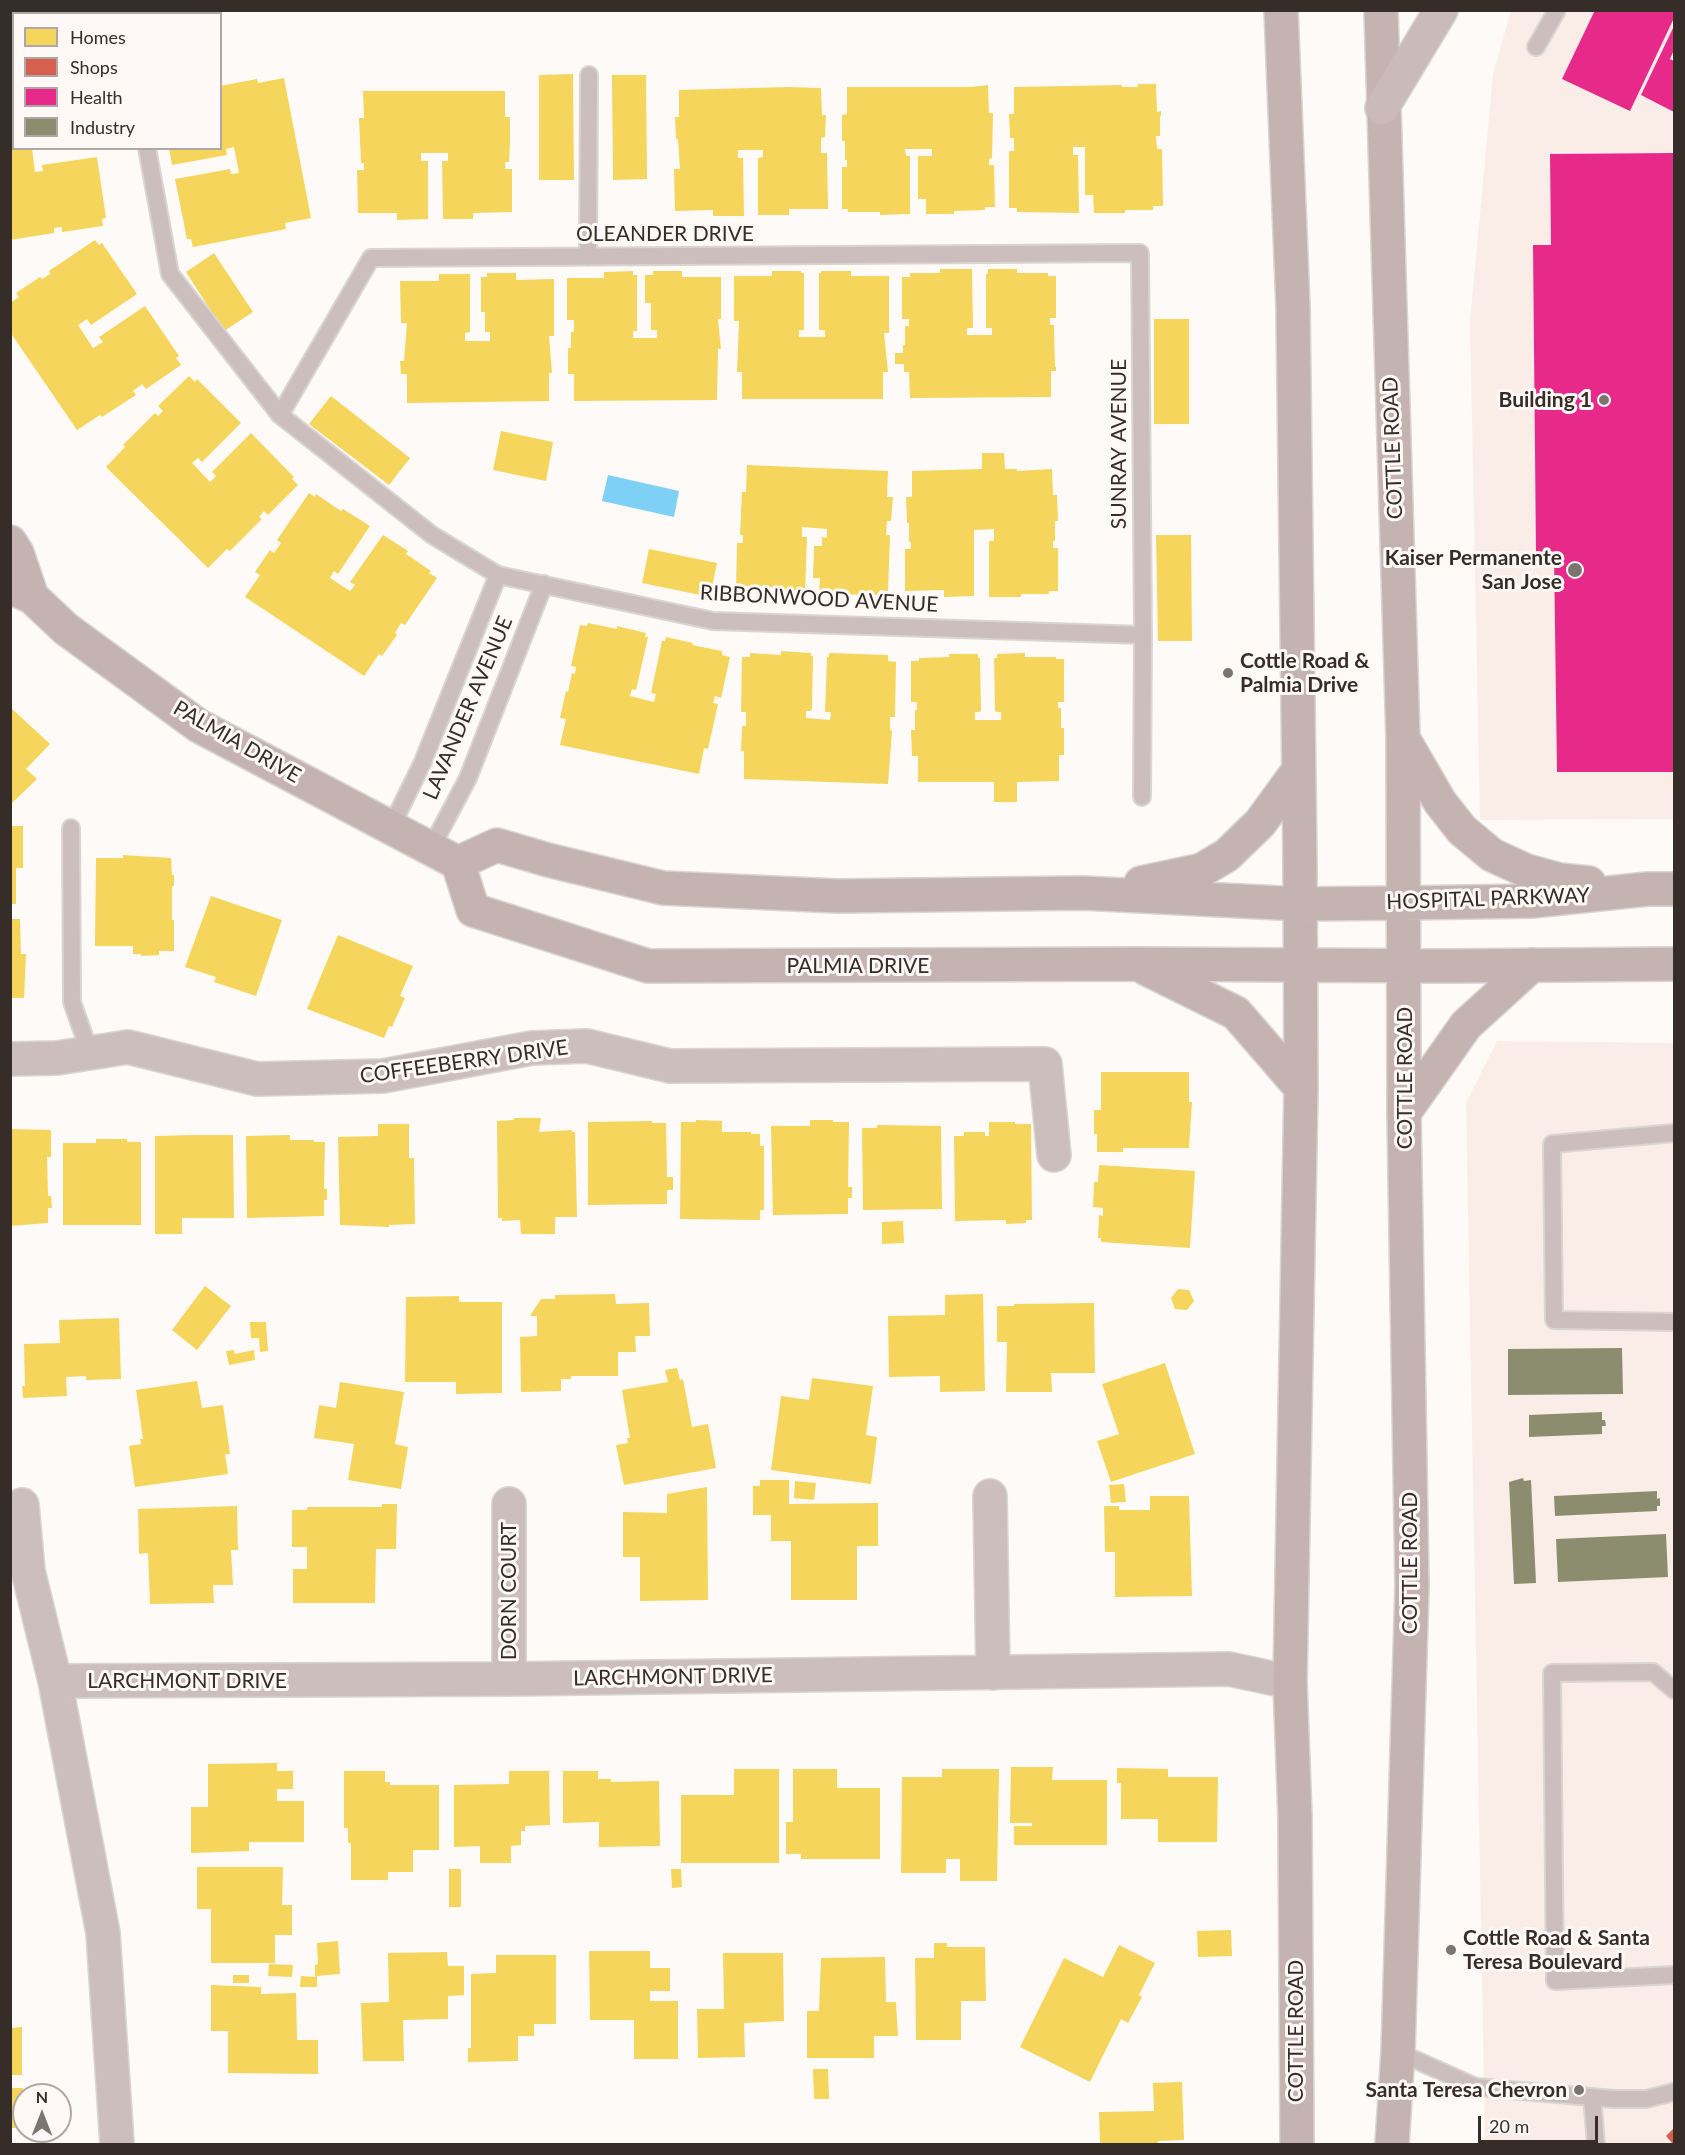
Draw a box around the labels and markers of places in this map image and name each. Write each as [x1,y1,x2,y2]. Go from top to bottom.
place label: Building 1 [1498,387,1592,413]
marker: Building 1 [1597,393,1611,407]
place label: Kaiser Permanente San Jose [1385,545,1562,595]
marker: Kaiser Permanente San Jose [1566,561,1584,579]
place label: Cottle Road & Palmia Drive [1240,648,1370,698]
marker: Cottle Road & Palmia Drive [1221,666,1235,680]
place label: Cottle Road & Santa Teresa Boulevard [1463,1925,1650,1975]
marker: Cottle Road & Santa Teresa Boulevard [1444,1943,1458,1957]
place label: Santa Teresa Chevron [1365,2077,1567,2103]
marker: Santa Teresa Chevron [1572,2083,1586,2097]

